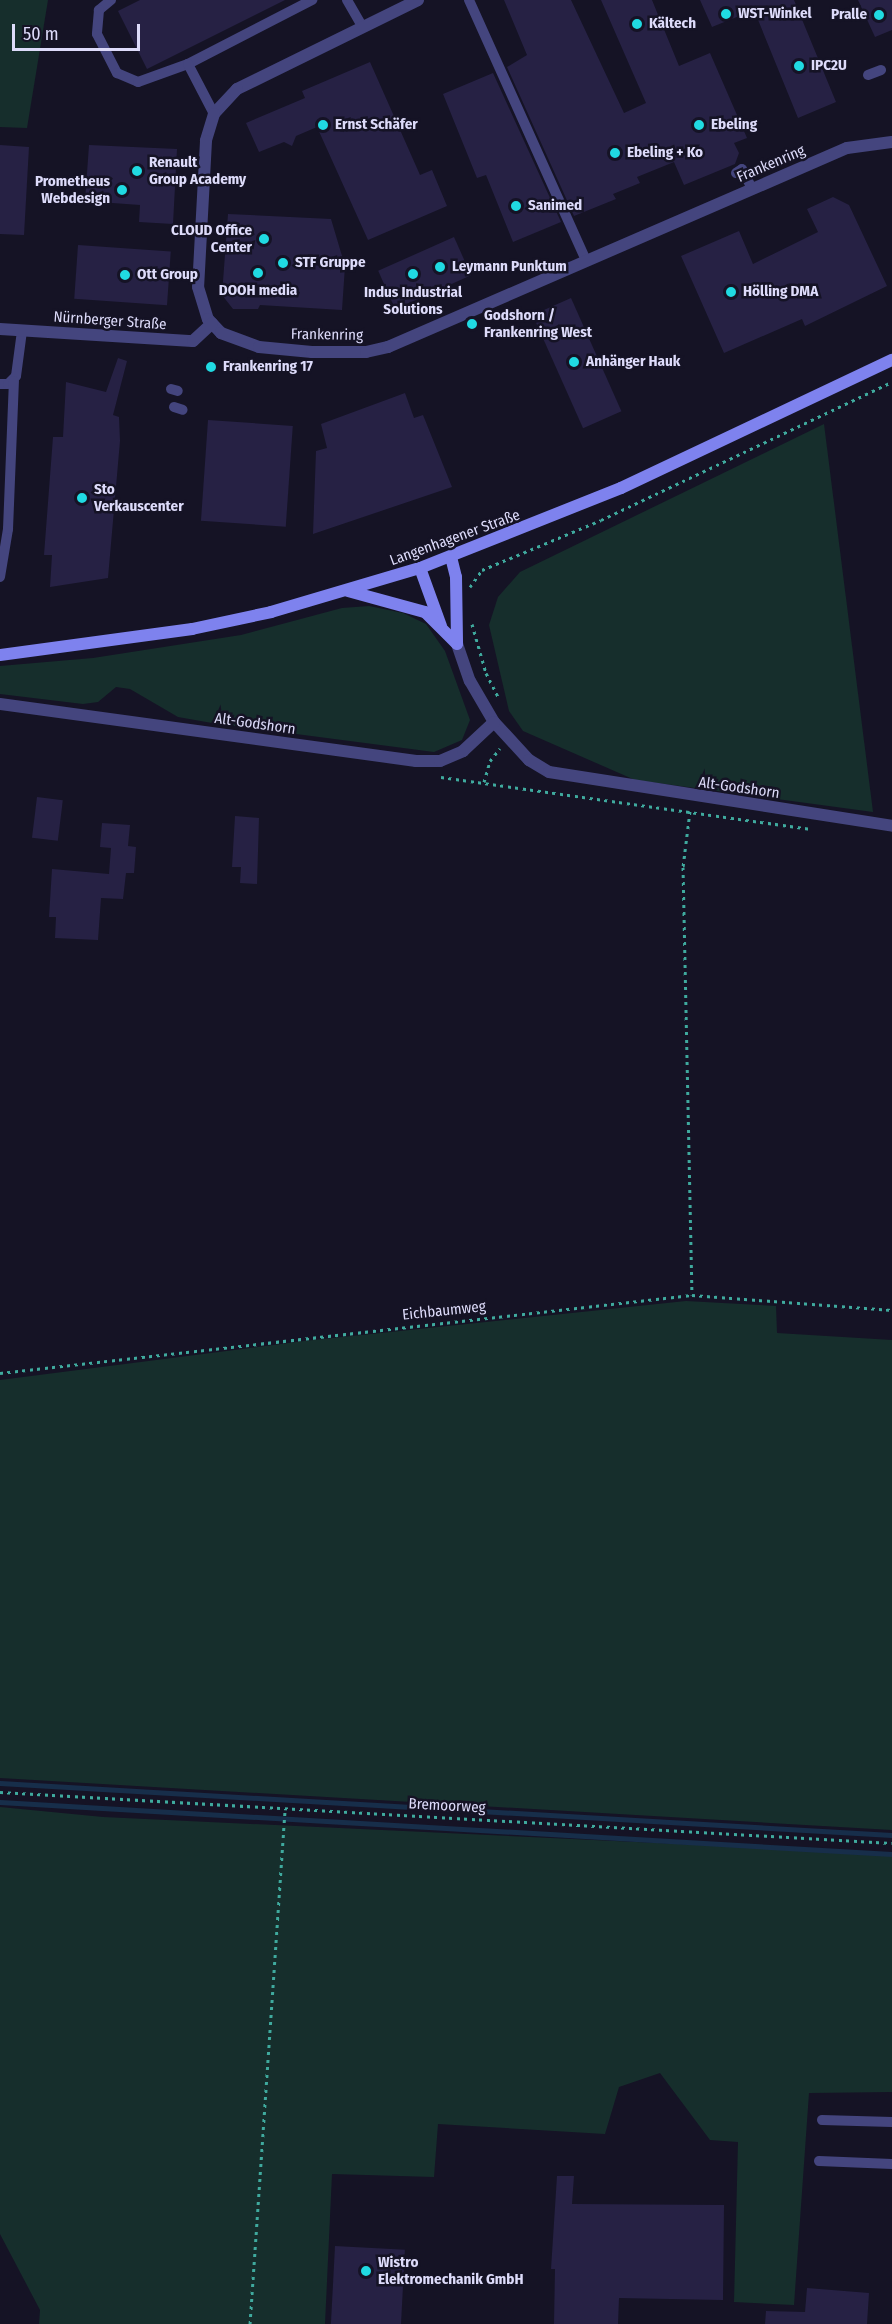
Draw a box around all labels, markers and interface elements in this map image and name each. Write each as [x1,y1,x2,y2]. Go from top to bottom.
place label: WST-Winkel [738,5,812,23]
place label: Pralle [831,6,867,24]
marker: WST-Winkel [719,7,733,21]
marker: Pralle [872,8,886,22]
scale bar [15,12,142,50]
place label: Kältech [649,15,696,33]
marker: Kältech [630,17,644,31]
text: 50 m [23,23,59,45]
place label: IPC2U [811,57,847,75]
marker: IPC2U [792,59,806,73]
place label: Ernst Schäfer [335,116,418,134]
place label: Ebeling [711,116,757,134]
marker: Ernst Schäfer [316,118,330,132]
marker: Ebeling [692,118,706,132]
street label: Frankenring [734,142,808,186]
place label: Ebeling + Ko [627,144,703,162]
marker: Ebeling + Ko [608,146,622,160]
place label: Renault Group Academy [149,153,246,188]
marker: Renault Group Academy [130,164,144,178]
place label: Prometheus Webdesign [35,172,110,207]
marker: Prometheus Webdesign [115,183,129,197]
place label: Sanimed [528,197,582,215]
marker: Sanimed [509,199,523,213]
place label: CLOUD Office Center [171,221,252,256]
marker: CLOUD Office Center [257,232,271,246]
place label: STF Gruppe [295,254,366,272]
marker: STF Gruppe [276,256,290,270]
place label: Leymann Punktum [452,258,567,276]
marker: Leymann Punktum [433,260,447,274]
place label: Ott Group [137,266,198,284]
marker: DOOH media [251,266,265,280]
marker: Indus Industrial Solutions [406,267,420,281]
marker: Ott Group [118,268,132,282]
place label: DOOH media [219,282,297,300]
place label: Indus Industrial Solutions [364,283,462,318]
place label: Hölling DMA [743,283,818,301]
marker: Hölling DMA [724,285,738,299]
place label: Godshorn / Frankenring West [484,306,592,341]
street label: Nürnberger Straße [53,308,167,334]
marker: Godshorn / Frankenring West [465,317,479,331]
street label: Frankenring [291,325,363,345]
place label: Anhänger Hauk [586,353,680,371]
marker: Anhänger Hauk [567,355,581,369]
place label: Frankenring 17 [223,358,313,376]
marker: Frankenring 17 [204,360,218,374]
place label: Sto Verkauscenter [94,480,184,515]
marker: Sto Verkauscenter [75,491,89,505]
street label: Langenhagener Straße [387,506,523,570]
street label: Alt-Godshorn [213,709,297,739]
street label: Alt-Godshorn [697,773,781,803]
street label: Eichbaumweg [401,1298,487,1324]
street label: Bremoorweg [408,1795,486,1817]
place label: Wistro Elektromechanik GmbH [378,2253,523,2288]
marker: Wistro Elektromechanik GmbH [359,2264,373,2278]

